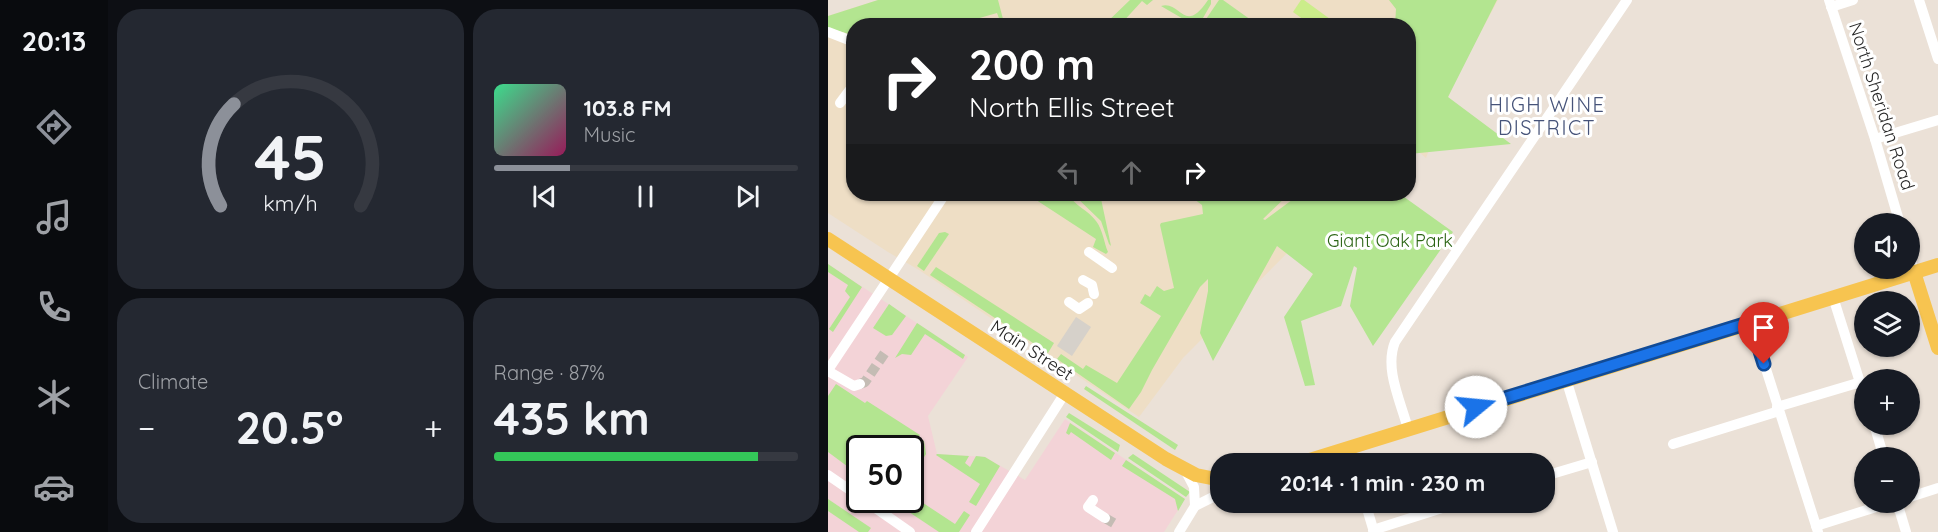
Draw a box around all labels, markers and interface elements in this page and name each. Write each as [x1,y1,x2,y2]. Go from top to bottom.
street label: North Sheridan Road [1844,19,1920,193]
text: 20:13 [22,24,86,58]
text: 200 m [969,38,1095,91]
icon: right [870,42,948,120]
text: North Ellis Street [969,90,1175,124]
district label: HIGH WINE DISTRICT [1489,92,1605,140]
text: 103.8 FM [584,94,671,122]
icon: directions [33,106,75,148]
text: 45 [254,118,327,196]
text: Music [584,122,635,147]
icon: left [1052,156,1085,189]
icon: ahead [1115,156,1148,189]
icon: right [1178,156,1211,189]
icon: previous [528,180,561,213]
icon: pause [629,180,662,213]
icon: next [731,180,764,213]
text: km/h [263,190,317,216]
icon: music [33,196,75,238]
map controls [1854,213,1920,513]
button: sound [1854,213,1920,279]
park label: Giant Oak Park [1327,229,1453,252]
icon: phone [33,286,75,328]
button: layers [1854,291,1920,357]
pin [1738,302,1789,364]
icon: arrive [1747,311,1780,344]
street label: Main Street [986,315,1078,385]
text: Range · 87% [494,360,605,385]
text: Climate [138,369,208,394]
button: + [1854,369,1920,435]
position arrow [1444,375,1508,439]
icon: climate [33,376,75,418]
text: 435 km [494,390,650,446]
text: 20.5° [236,399,344,455]
text: − [138,407,155,448]
text: + [424,407,442,448]
speed limit sign: 50 [846,435,924,513]
button: − [1854,447,1920,513]
icon: car [33,466,75,508]
text: 20:14 · 1 min · 230 m [1280,469,1485,497]

